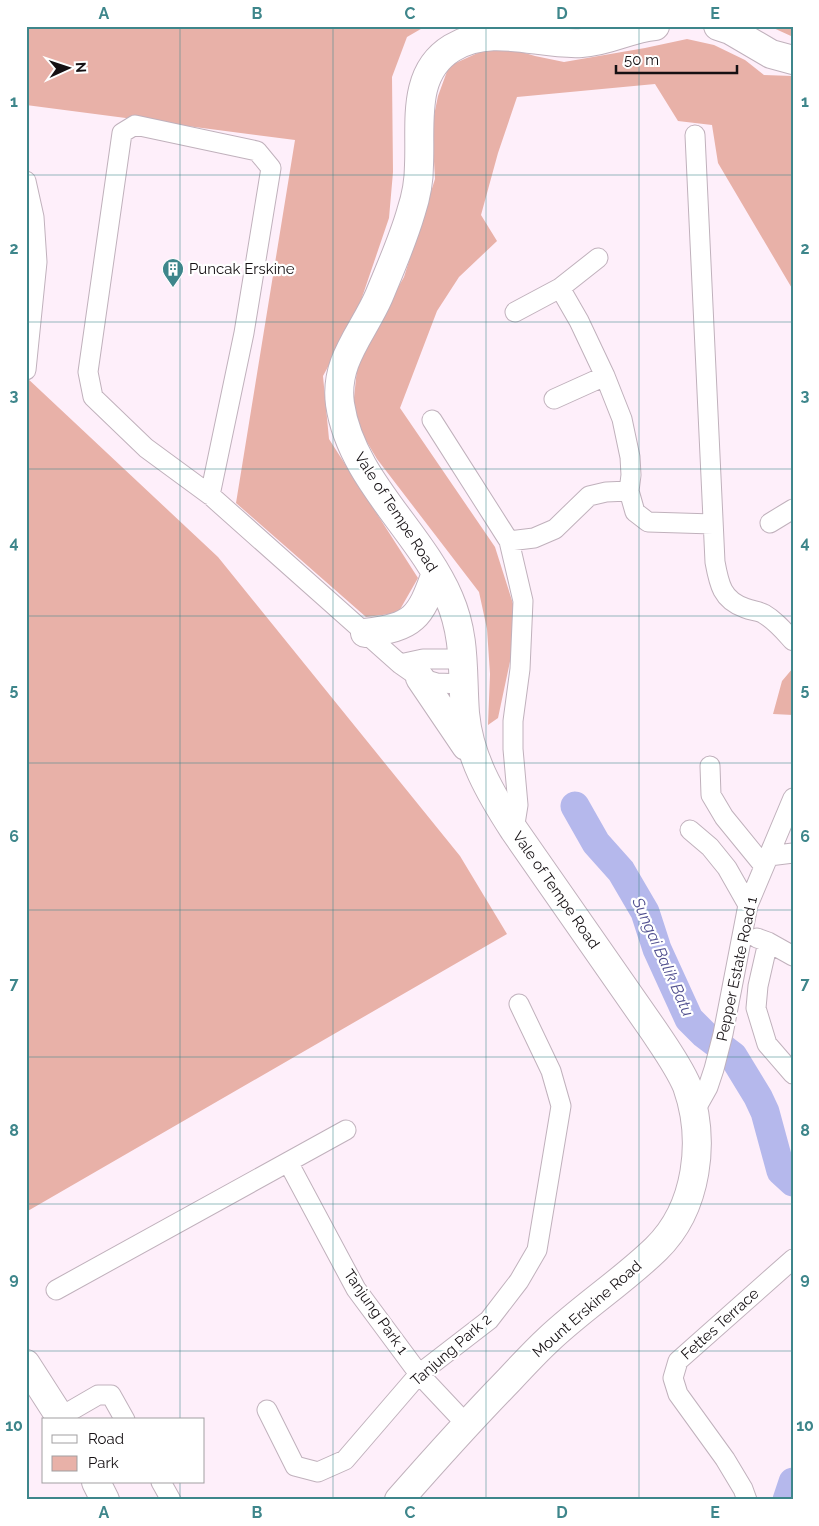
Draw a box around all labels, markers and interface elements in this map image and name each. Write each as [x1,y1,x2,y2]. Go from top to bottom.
text: A [99,4,110,23]
text: B [252,4,263,23]
text: C [405,4,416,23]
text: D [556,4,568,23]
text: E [710,4,720,23]
north arrow [42,42,92,92]
scale bar [616,42,738,74]
text: 50 m [624,51,659,69]
text: N [73,62,89,73]
text: 1 [10,92,18,111]
text: 1 [801,92,809,111]
text: 2 [9,239,19,258]
text: 2 [800,239,810,258]
building icon: Puncak Erskine [161,257,185,288]
place label: Puncak Erskine [189,260,295,278]
text: 3 [10,386,19,405]
text: 3 [801,386,810,405]
street label: Vale of Tempe Road [351,449,441,575]
text: 4 [9,533,19,552]
text: 4 [800,533,810,552]
text: 5 [10,680,19,699]
text: 5 [801,680,810,699]
text: 6 [9,827,19,846]
text: 6 [800,827,810,846]
street label: Vale of Tempe Road [509,828,603,952]
water label: Sungai Balik Batu [628,894,698,1019]
street label: Pepper Estate Road 1 [713,895,761,1043]
text: 7 [10,974,19,993]
text: 7 [801,974,810,993]
text: 8 [9,1121,19,1140]
text: 8 [800,1121,810,1140]
street label: Mount Erskine Road [529,1257,645,1361]
street label: Tanjung Park 1 [340,1266,412,1358]
text: 9 [9,1269,19,1288]
text: 9 [800,1269,810,1288]
street label: Fettes Terrace [677,1284,763,1364]
street label: Tanjung Park 2 [407,1310,495,1390]
text: 10 [5,1416,23,1435]
text: 10 [796,1416,814,1435]
legend [42,1418,205,1484]
text: Road [88,1430,124,1448]
text: Park [88,1454,119,1472]
text: A [99,1503,110,1522]
text: B [252,1503,263,1522]
text: C [405,1503,416,1522]
text: D [556,1503,568,1522]
text: E [710,1503,720,1522]

